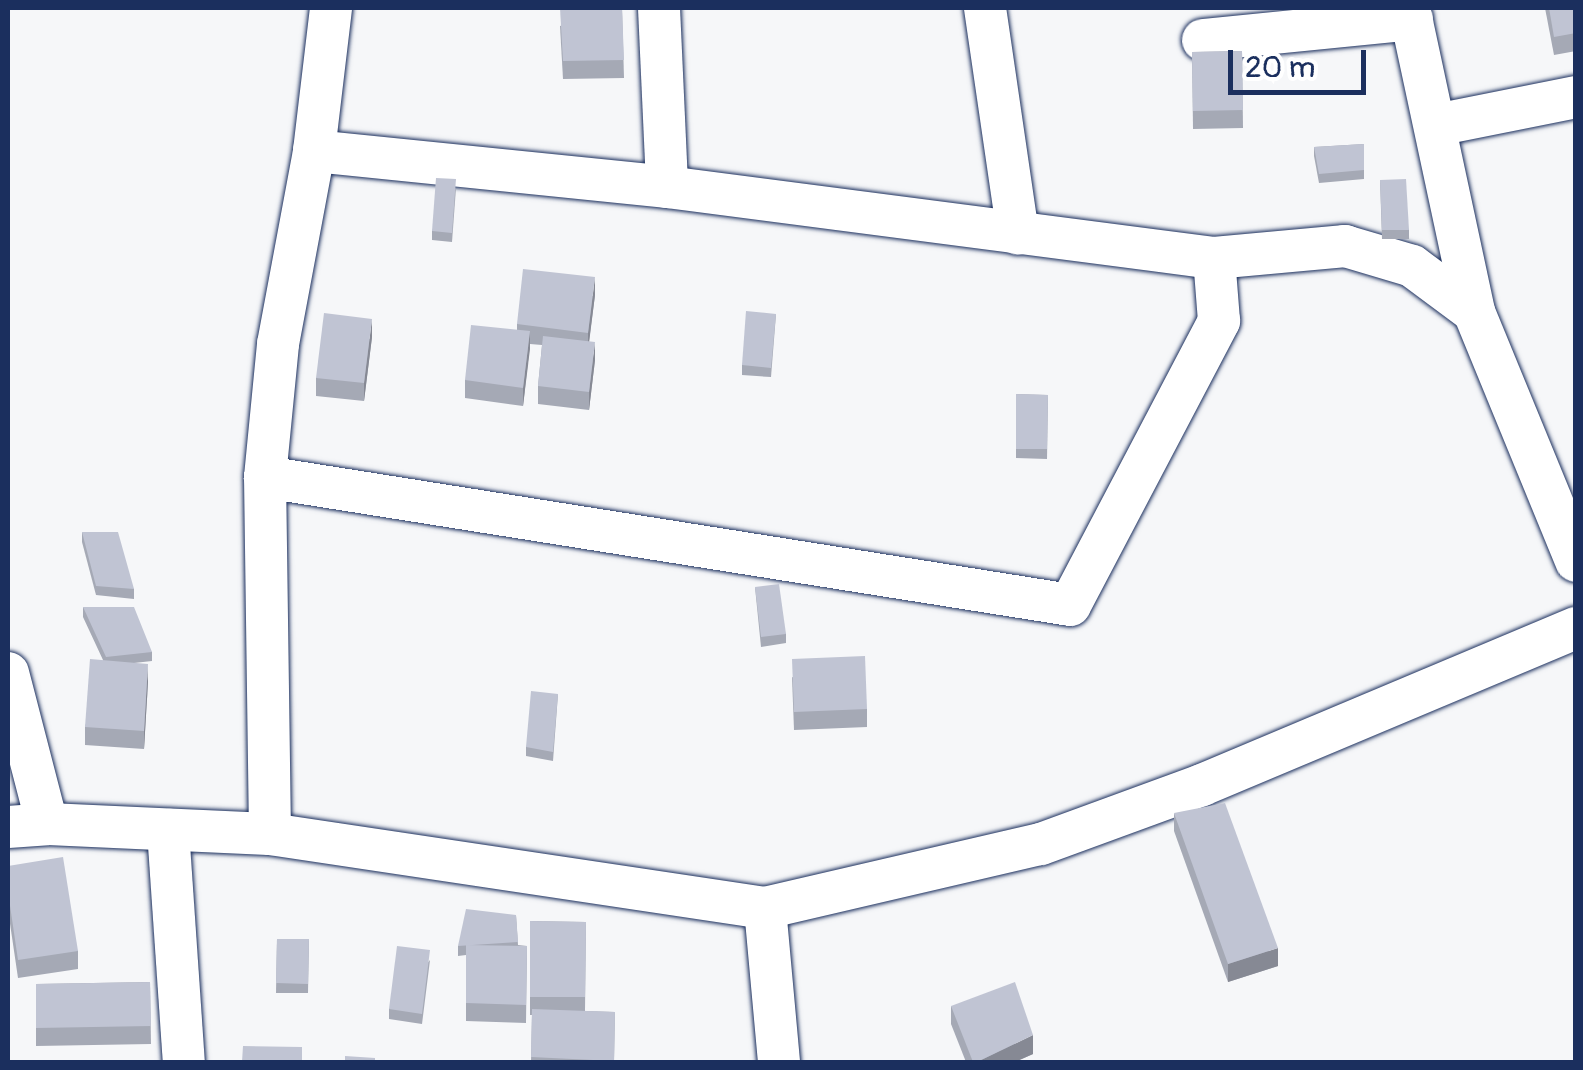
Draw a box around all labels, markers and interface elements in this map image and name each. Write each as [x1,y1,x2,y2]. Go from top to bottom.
scale bar [1233,30,1370,92]
text: 20 m [1245,49,1315,86]

